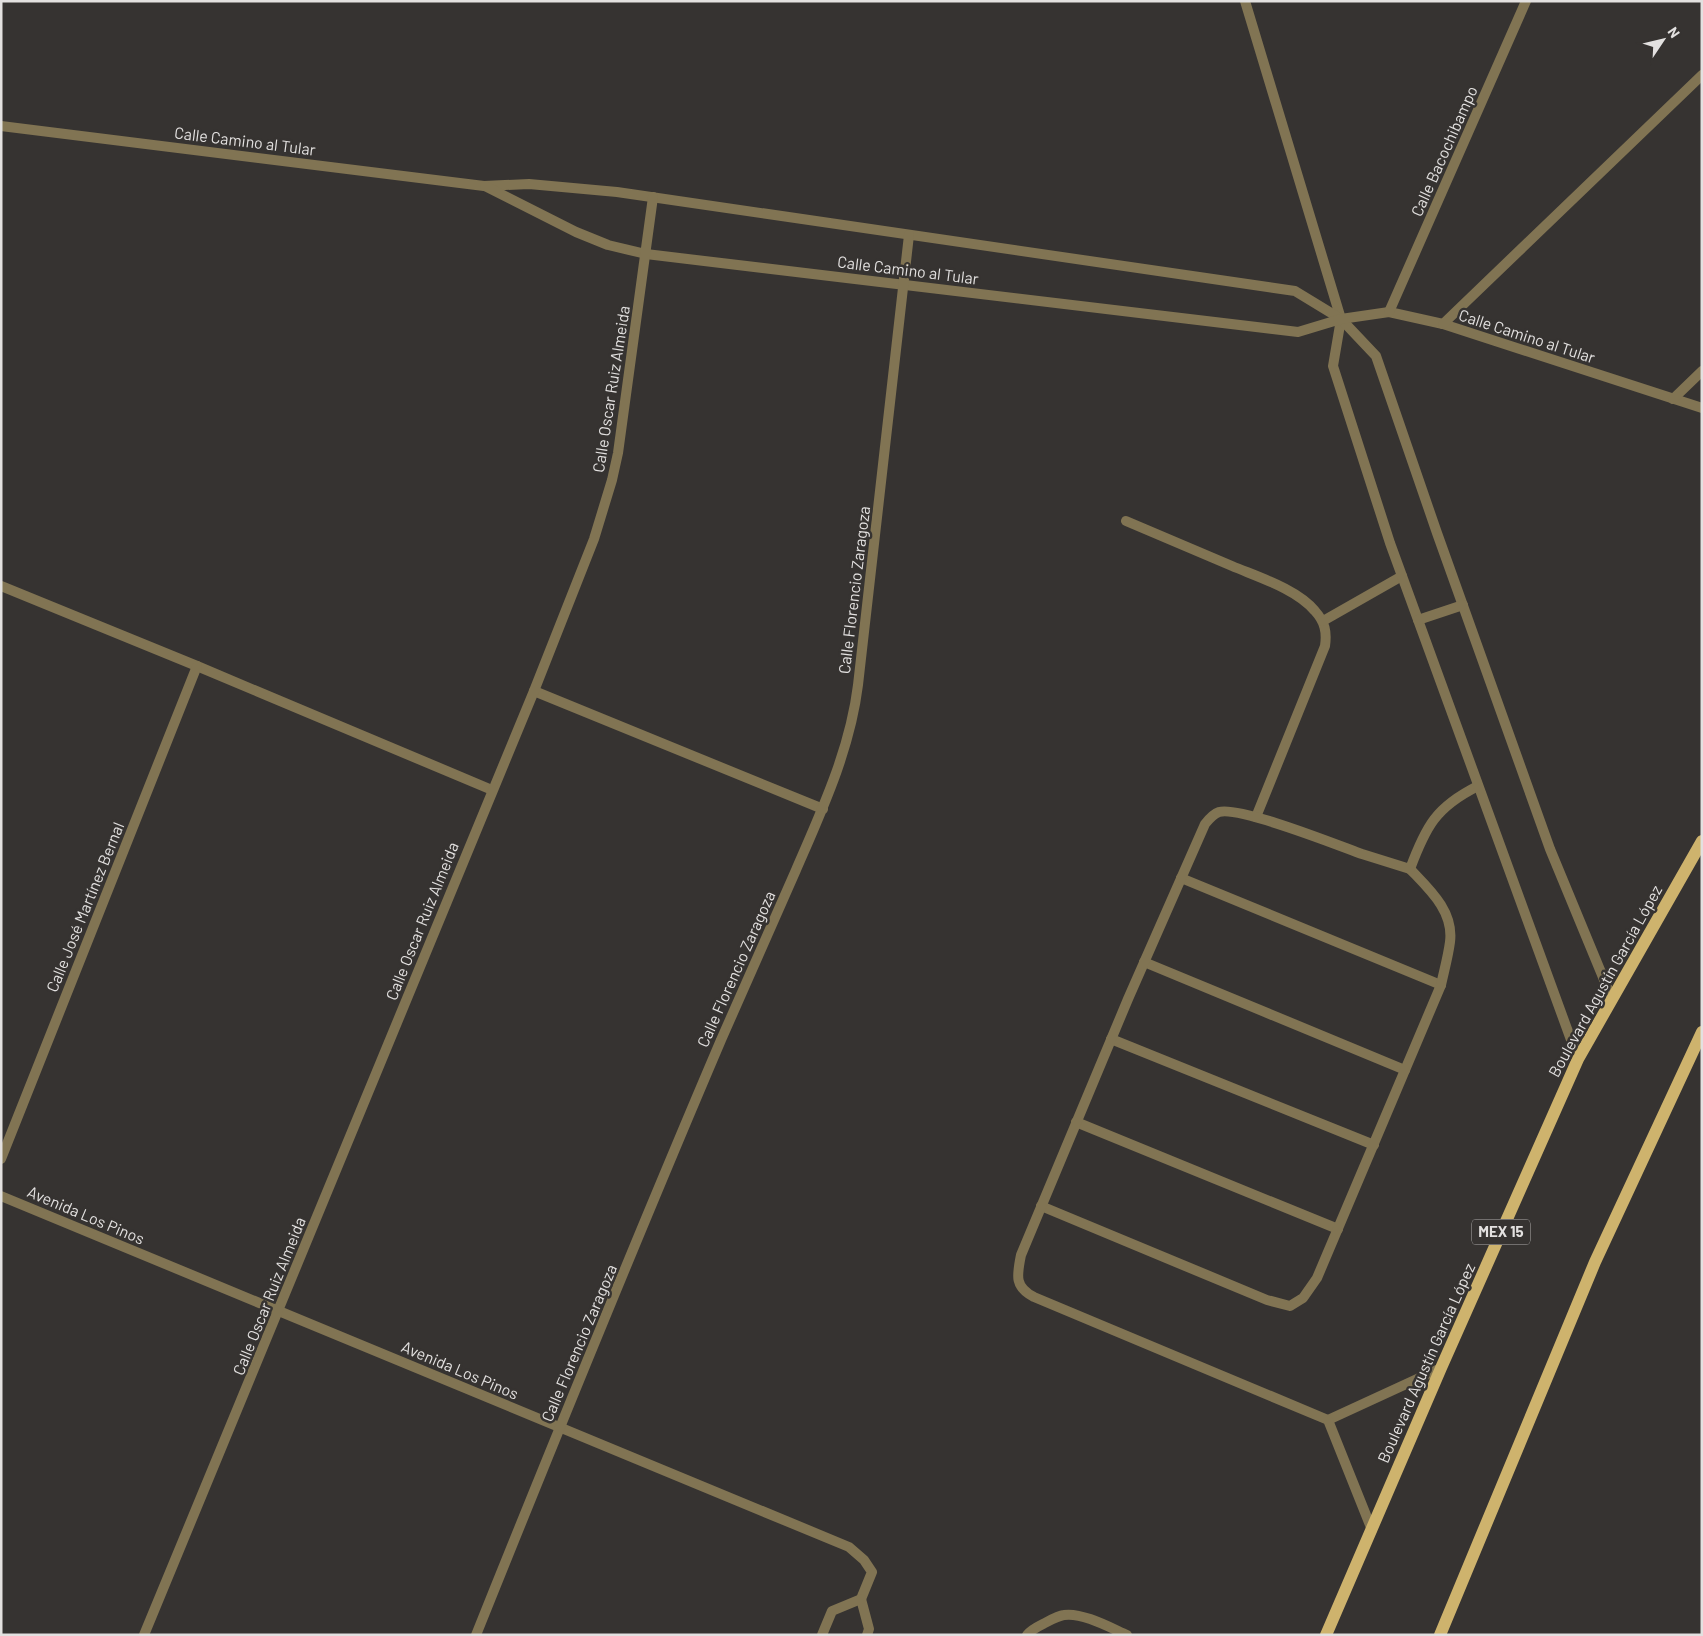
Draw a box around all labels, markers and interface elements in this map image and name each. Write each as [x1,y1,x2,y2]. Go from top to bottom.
north arrow [1638,15,1688,65]
text: N [1664,24,1684,41]
street label: Calle Bacochibampo [1406,83,1481,219]
street label: Calle Camino al Tular [173,122,317,159]
street label: Calle Camino al Tular [836,251,980,288]
street label: Calle Oscar Ruiz Almeida [588,304,633,474]
street label: Calle Camino al Tular [1457,305,1598,367]
street label: Calle Florencio Zaragoza [834,505,873,675]
street label: Calle José Martínez Bernal [42,819,127,994]
street label: Calle Oscar Ruiz Almeida [381,839,462,1003]
street label: Boulevard Agustín García López [1544,881,1665,1080]
street label: Calle Florencio Zaragoza [693,888,779,1050]
street label: Avenida Los Pinos [25,1181,147,1248]
street label: Calle Oscar Ruiz Almeida [228,1214,309,1378]
road number: MEX 15 [1472,1220,1530,1244]
street label: Boulevard Agustín García López [1373,1260,1478,1466]
street label: Calle Florencio Zaragoza [537,1261,620,1424]
street label: Avenida Los Pinos [399,1336,521,1403]

